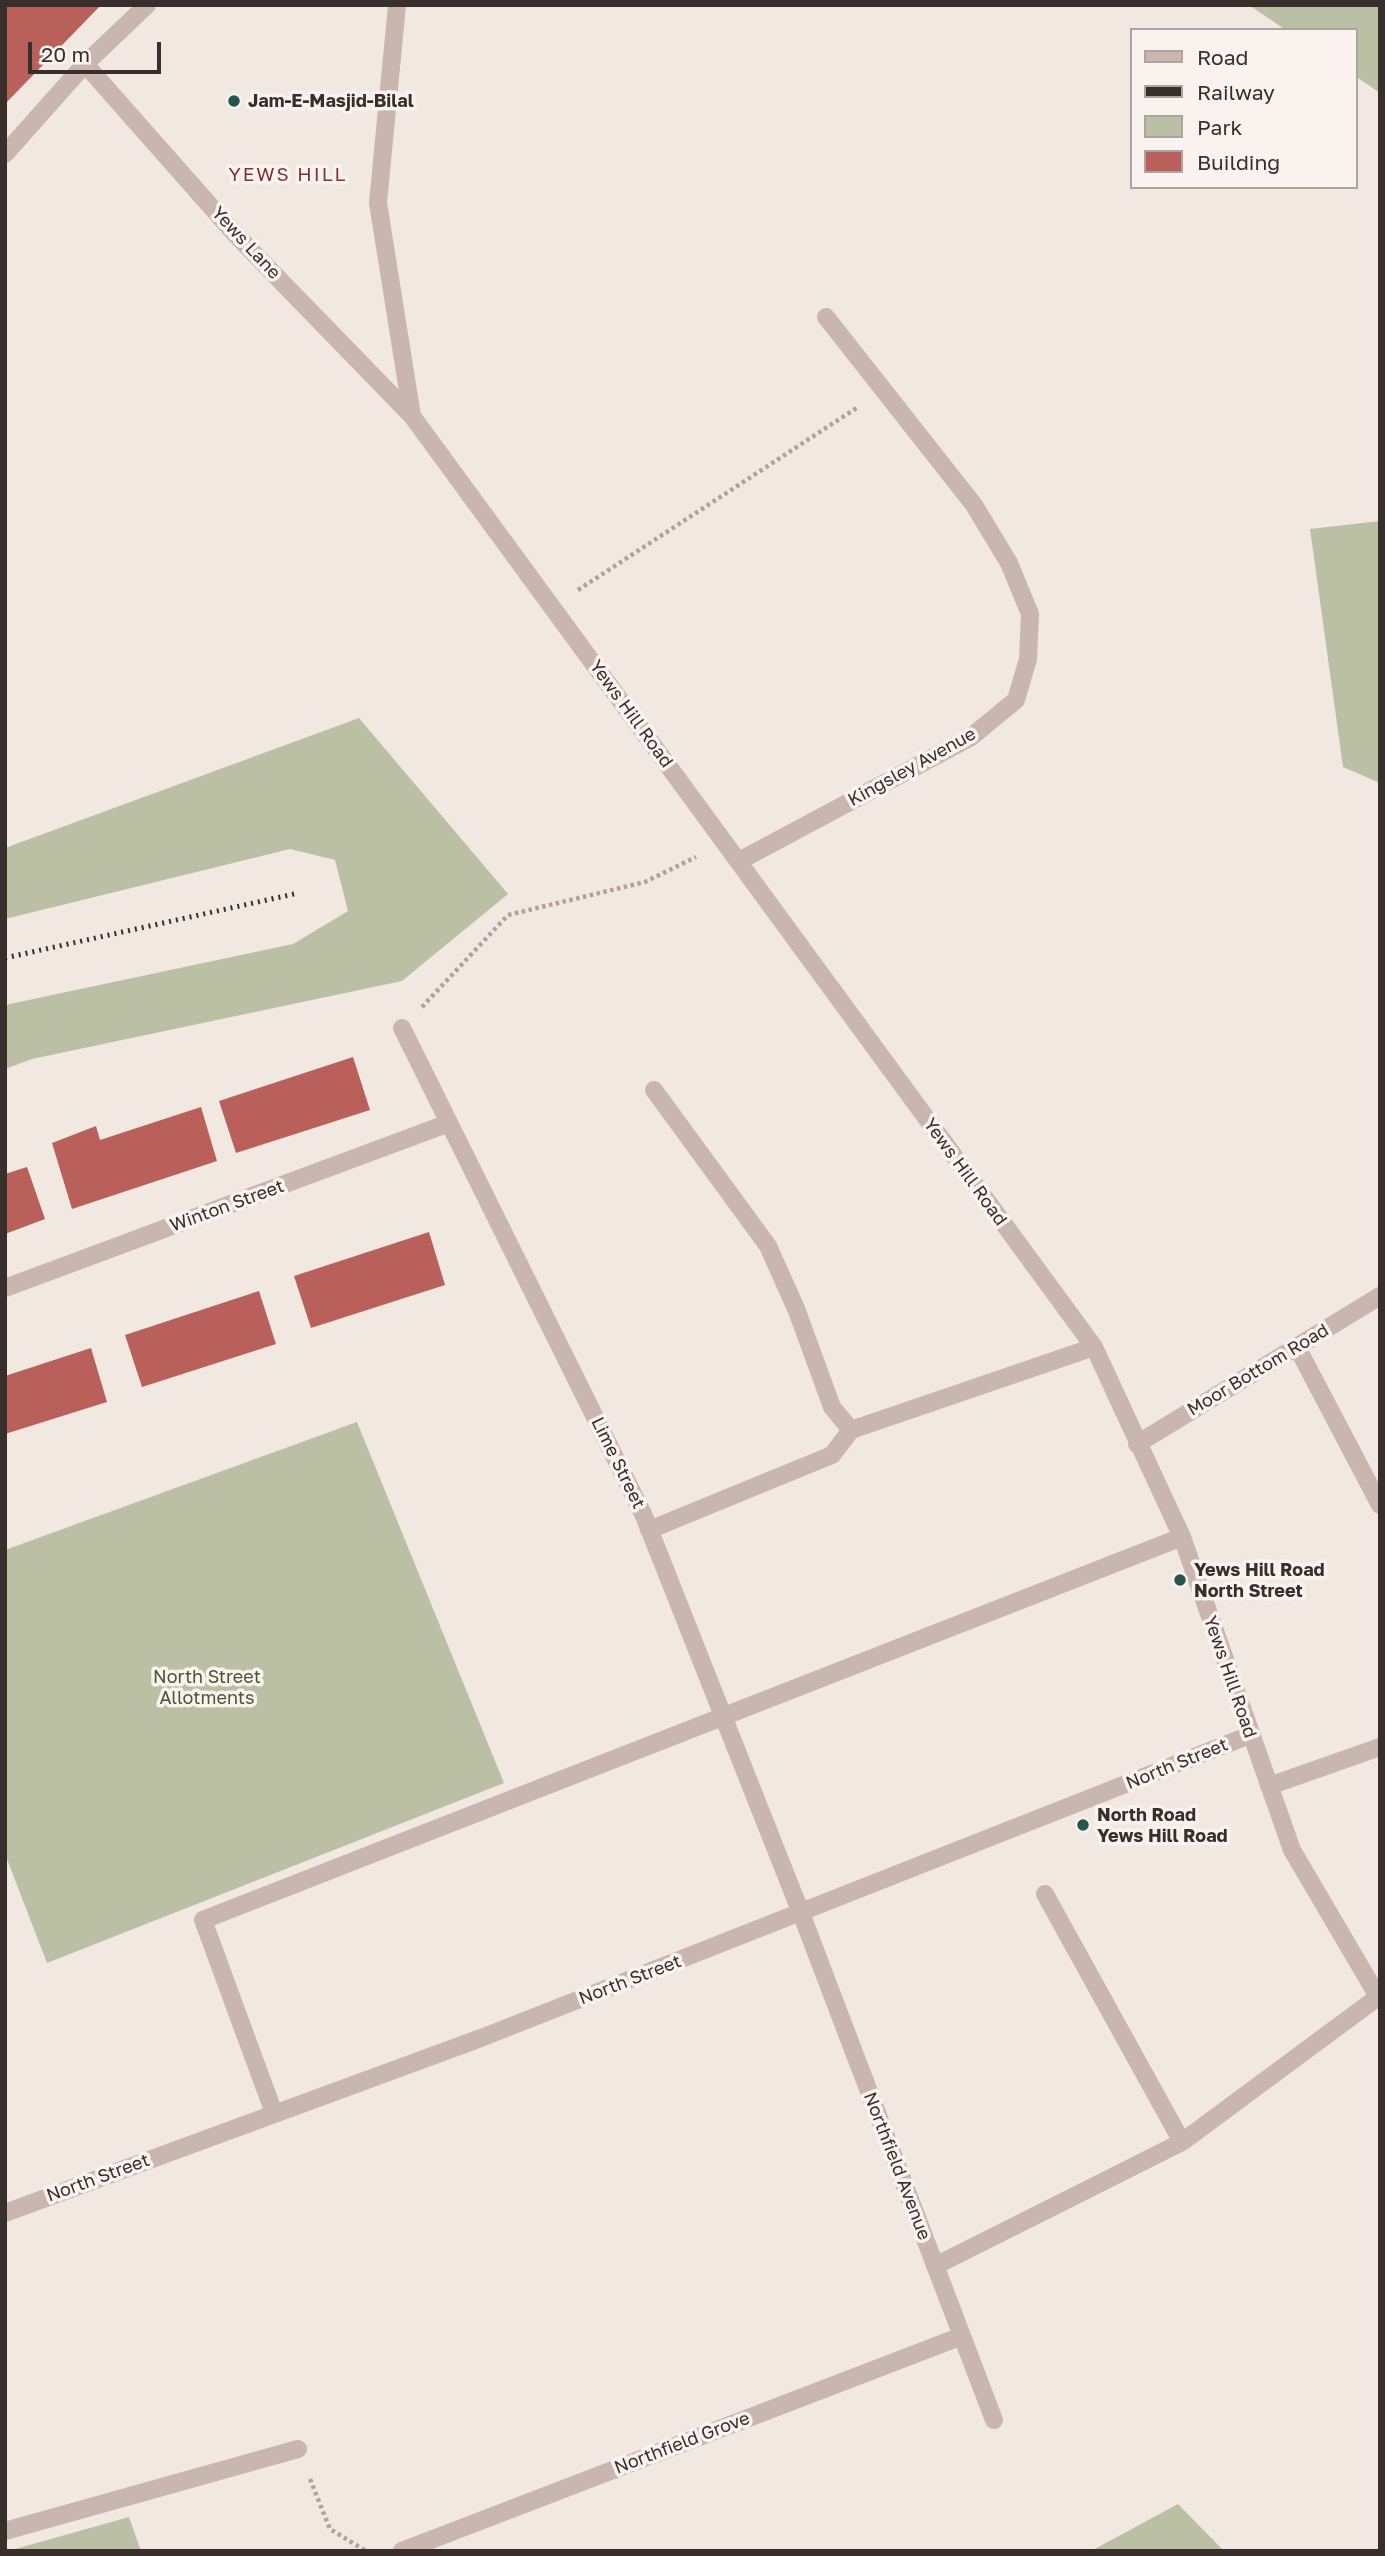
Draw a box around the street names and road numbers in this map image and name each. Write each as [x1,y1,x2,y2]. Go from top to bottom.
street label: Yews Lane [207,202,285,284]
street label: Yews Hill Road [585,656,677,772]
street label: Kingsley Avenue [844,723,980,811]
street label: Yews Hill Road [919,1114,1011,1230]
street label: Winton Street [167,1175,287,1237]
street label: Moor Bottom Road [1183,1319,1333,1421]
street label: Lime Street [587,1414,649,1512]
street label: Yews Hill Road [1199,1613,1261,1741]
street label: North Street [1123,1734,1231,1794]
street label: North Street [576,1951,684,2009]
street label: Northfield Avenue [859,2089,935,2243]
street label: North Street [44,2149,152,2207]
street label: Northfield Grove [611,2407,753,2479]

